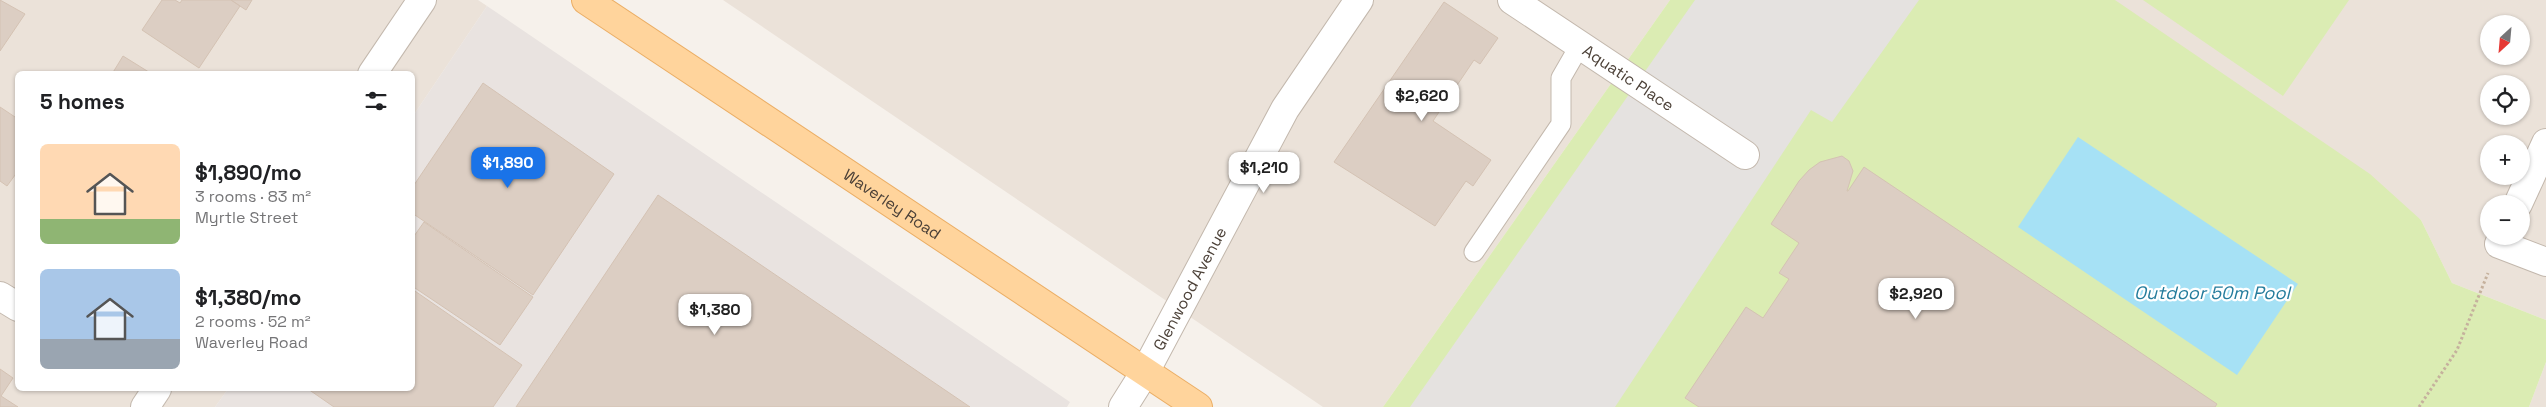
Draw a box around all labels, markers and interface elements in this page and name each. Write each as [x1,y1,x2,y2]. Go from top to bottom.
north arrow [2480,15,2530,65]
map controls [2480,15,2530,245]
street label: Aquatic Place [1579,40,1678,116]
button: locate [2480,75,2530,125]
pin: $2,620 [1381,80,1463,122]
text: $2,620 [1395,85,1449,106]
icon: filters [362,87,390,115]
text: 5 homes [40,88,125,115]
button: + [2480,135,2530,185]
pin: $1,890 [467,146,549,189]
text: $1,890 [482,152,534,173]
pin: $1,210 [1223,152,1305,194]
text: $1,210 [1240,157,1288,178]
text: $1,890/mo [195,159,302,186]
icon: home [80,164,140,224]
street label: Waverley Road [840,164,945,244]
text: 3 rooms · 83 m² [195,186,311,207]
button: − [2480,195,2530,245]
text: Myrtle Street [195,207,298,228]
street label: Glenwood Avenue [1148,223,1231,354]
pin: $2,920 [1875,278,1957,320]
water label: Outdoor 50m Pool [2134,281,2293,304]
text: $2,920 [1889,283,1943,304]
text: $1,380/mo [195,284,301,311]
icon: home [80,289,140,349]
pin: $1,380 [674,294,756,336]
text: $1,380 [689,299,741,320]
text: 2 rooms · 52 m² [195,311,311,332]
text: Waverley Road [195,332,308,353]

